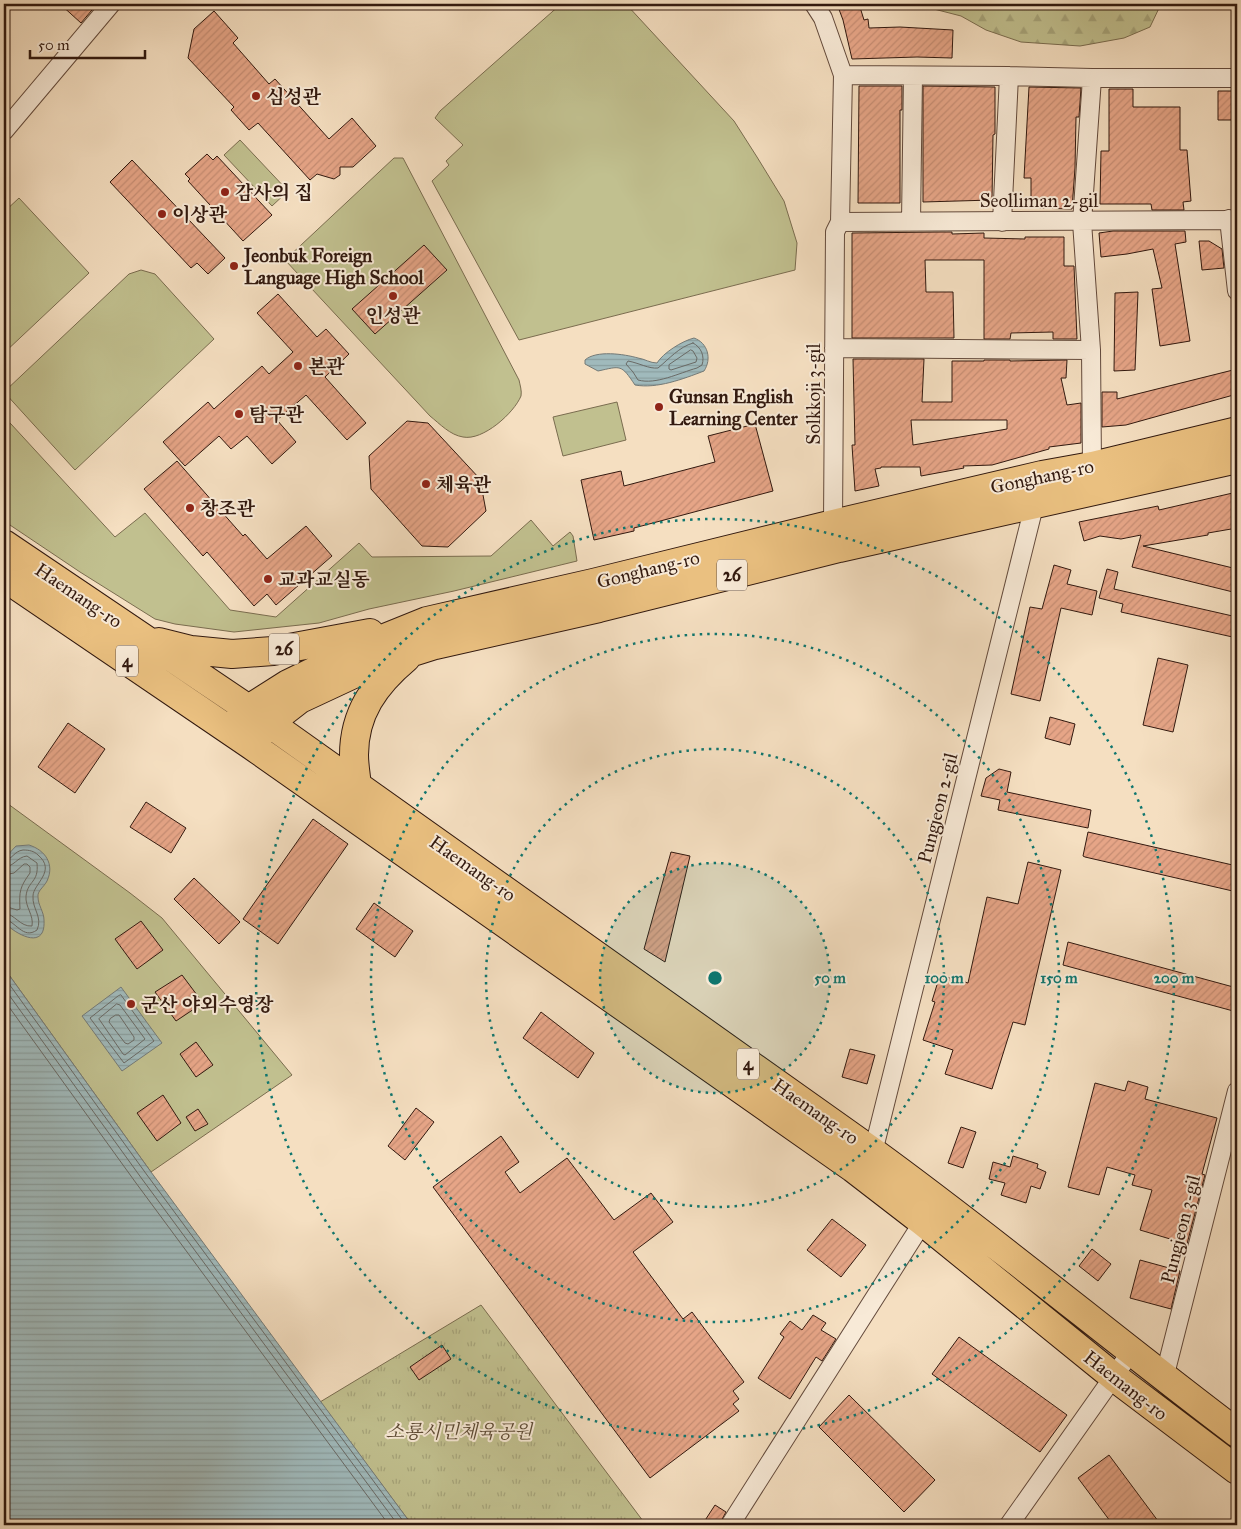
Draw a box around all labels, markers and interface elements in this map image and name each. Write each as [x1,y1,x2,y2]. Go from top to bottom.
scale bar [30,28,145,60]
text: 50 m [38,36,70,54]
place label: 심성관 [266,85,322,108]
marker: 심성관 [250,90,262,102]
place label: 감사의 집 [235,181,313,204]
marker: 감사의 집 [219,186,231,198]
street label: Seolliman 2-gil [980,189,1099,213]
place label: 이상관 [172,203,228,226]
marker: 이상관 [156,208,168,220]
place label: Jeonbuk Foreign Language High School [241,244,424,290]
marker: Jeonbuk Foreign Language High School [228,260,240,272]
marker: 인성관 [387,290,399,302]
place label: 인성관 [365,304,421,327]
street label: Solkkoji 3-gil [802,342,826,445]
place label: 본관 [308,355,345,378]
marker: 본관 [292,360,304,372]
place label: Gunsan English Learning Center [669,385,799,431]
marker: Gunsan English Learning Center [653,401,665,413]
place label: 탐구관 [249,403,305,426]
marker: 탐구관 [233,408,245,420]
street label: Gonghang-ro [988,454,1096,500]
place label: 체육관 [436,473,492,496]
marker: 체육관 [420,478,432,490]
place label: 창조관 [200,497,256,520]
marker: 창조관 [184,502,196,514]
street label: Gonghang-ro [594,546,702,594]
street label: Haemang-ro [30,558,127,634]
road number: 26 [717,560,747,590]
place label: 교과교실동 [278,568,370,591]
marker: 교과교실동 [262,573,274,585]
road number: 26 [269,634,299,664]
road number: 4 [116,646,138,676]
street label: Pungjeon 2-gil [913,750,964,866]
street label: Haemang-ro [425,830,521,908]
centre of rings [706,969,724,987]
text: 50 m [814,969,846,987]
text: 100 m [924,969,964,987]
text: 150 m [1040,969,1078,987]
text: 200 m [1154,969,1195,987]
place label: 군산 야외수영장 [141,993,274,1016]
marker: 군산 야외수영장 [125,998,137,1010]
road number: 4 [737,1048,759,1080]
street label: Haemang-ro [768,1073,864,1151]
street label: Pungjeon 3-gil [1156,1171,1206,1286]
street label: Haemang-ro [1079,1346,1172,1426]
park label: 소룡시민체육공원 [386,1420,534,1443]

